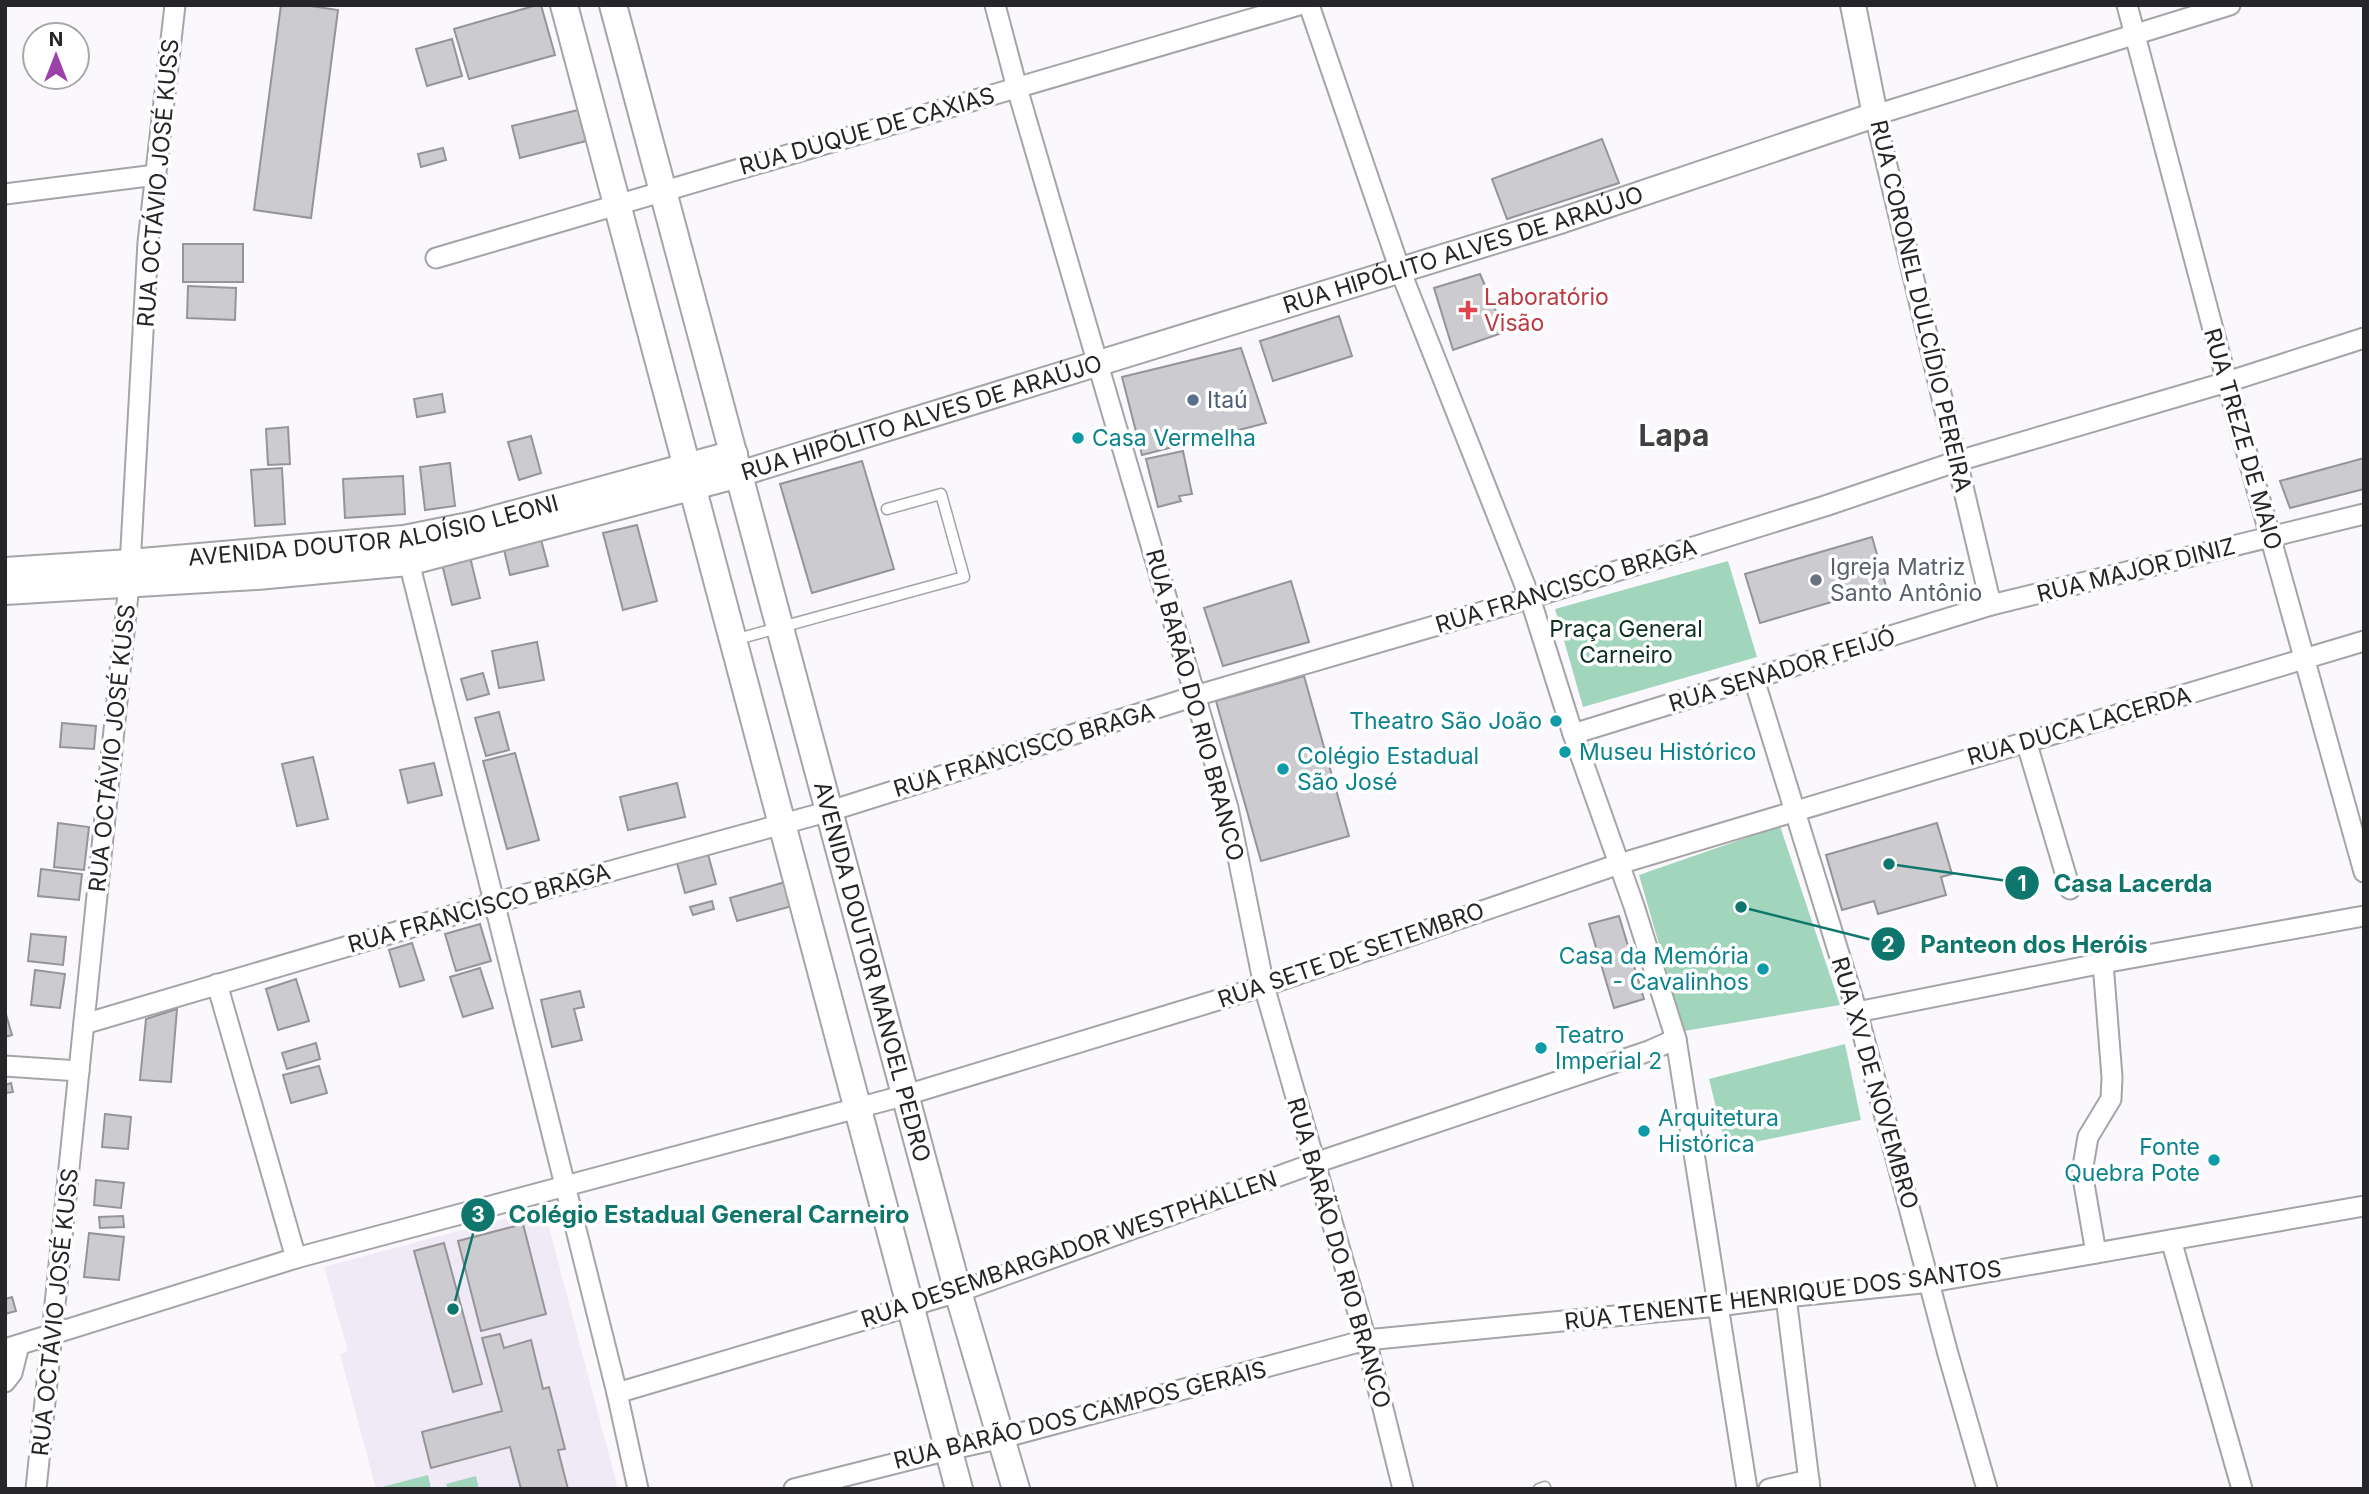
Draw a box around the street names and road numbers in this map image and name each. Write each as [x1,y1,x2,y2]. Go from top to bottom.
street label: RUA OCTÁVIO JOSÉ KUSS [131,38,185,328]
street label: RUA DUQUE DE CAXIAS [736,81,998,181]
street label: RUA CORONEL DULCÍDIO PEREIRA [1864,117,1978,495]
street label: RUA HIPÓLITO ALVES DE ARAÚJO [1280,180,1647,319]
street label: RUA TREZE DE MAIO [2198,325,2288,553]
street label: RUA HIPÓLITO ALVES DE ARAÚJO [738,349,1105,486]
street label: AVENIDA DOUTOR ALOÍSIO LEONI [187,489,561,572]
street label: RUA MAJOR DINIZ [2034,532,2238,608]
street label: RUA FRANCISCO BRAGA [1432,533,1700,639]
street label: RUA BARÃO DO RIO BRANCO [1140,546,1250,864]
street label: RUA OCTÁVIO JOSÉ KUSS [83,603,141,893]
street label: RUA SENADOR FEIJÓ [1665,622,1899,718]
street label: RUA DUCA LACERDA [1964,681,2194,771]
street label: RUA FRANCISCO BRAGA [890,697,1158,803]
street label: AVENIDA DOUTOR MANOEL PEDRO [808,779,937,1165]
street label: RUA FRANCISCO BRAGA [345,857,613,959]
street label: RUA SETE DE SETEMBRO [1214,896,1488,1014]
street label: RUA XV DE NOVEMBRO [1826,954,1924,1212]
street label: RUA BARÃO DO RIO BRANCO [1281,1094,1397,1412]
street label: RUA DESEMBARGADOR WESTPHALLEN [857,1164,1281,1334]
street label: RUA OCTÁVIO JOSÉ KUSS [26,1167,84,1457]
street label: RUA TENENTE HENRIQUE DOS SANTOS [1563,1254,2003,1336]
street label: RUA BARÃO DOS CAMPOS GERAIS [891,1355,1269,1475]

